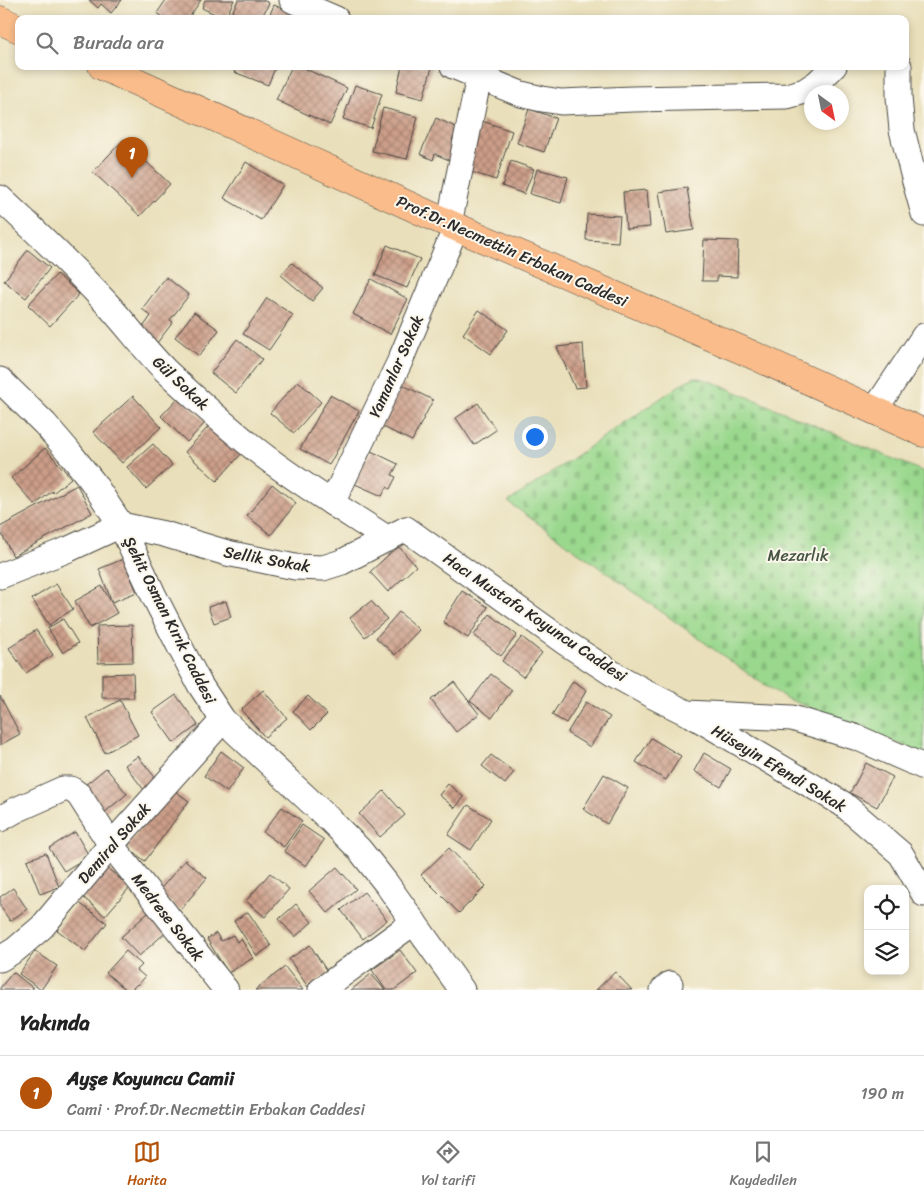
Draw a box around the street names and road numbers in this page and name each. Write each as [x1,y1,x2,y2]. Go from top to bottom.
street label: Prof.Dr.Necmettin Erbakan Caddesi [392,187,633,315]
street label: Yamanlar Sokak [360,310,432,422]
street label: Gül Sokak [145,348,217,418]
street label: Şehit Osman Kırık Caddesi [115,531,225,709]
street label: Sellik Sokak [221,537,313,581]
street label: Hacı Mustafa Koyuncu Caddesi [437,544,634,690]
street label: Hüseyin Efendi Sokak [706,716,853,820]
street label: Demiral Sokak [70,795,158,891]
street label: Medrese Sokak [124,866,212,968]

